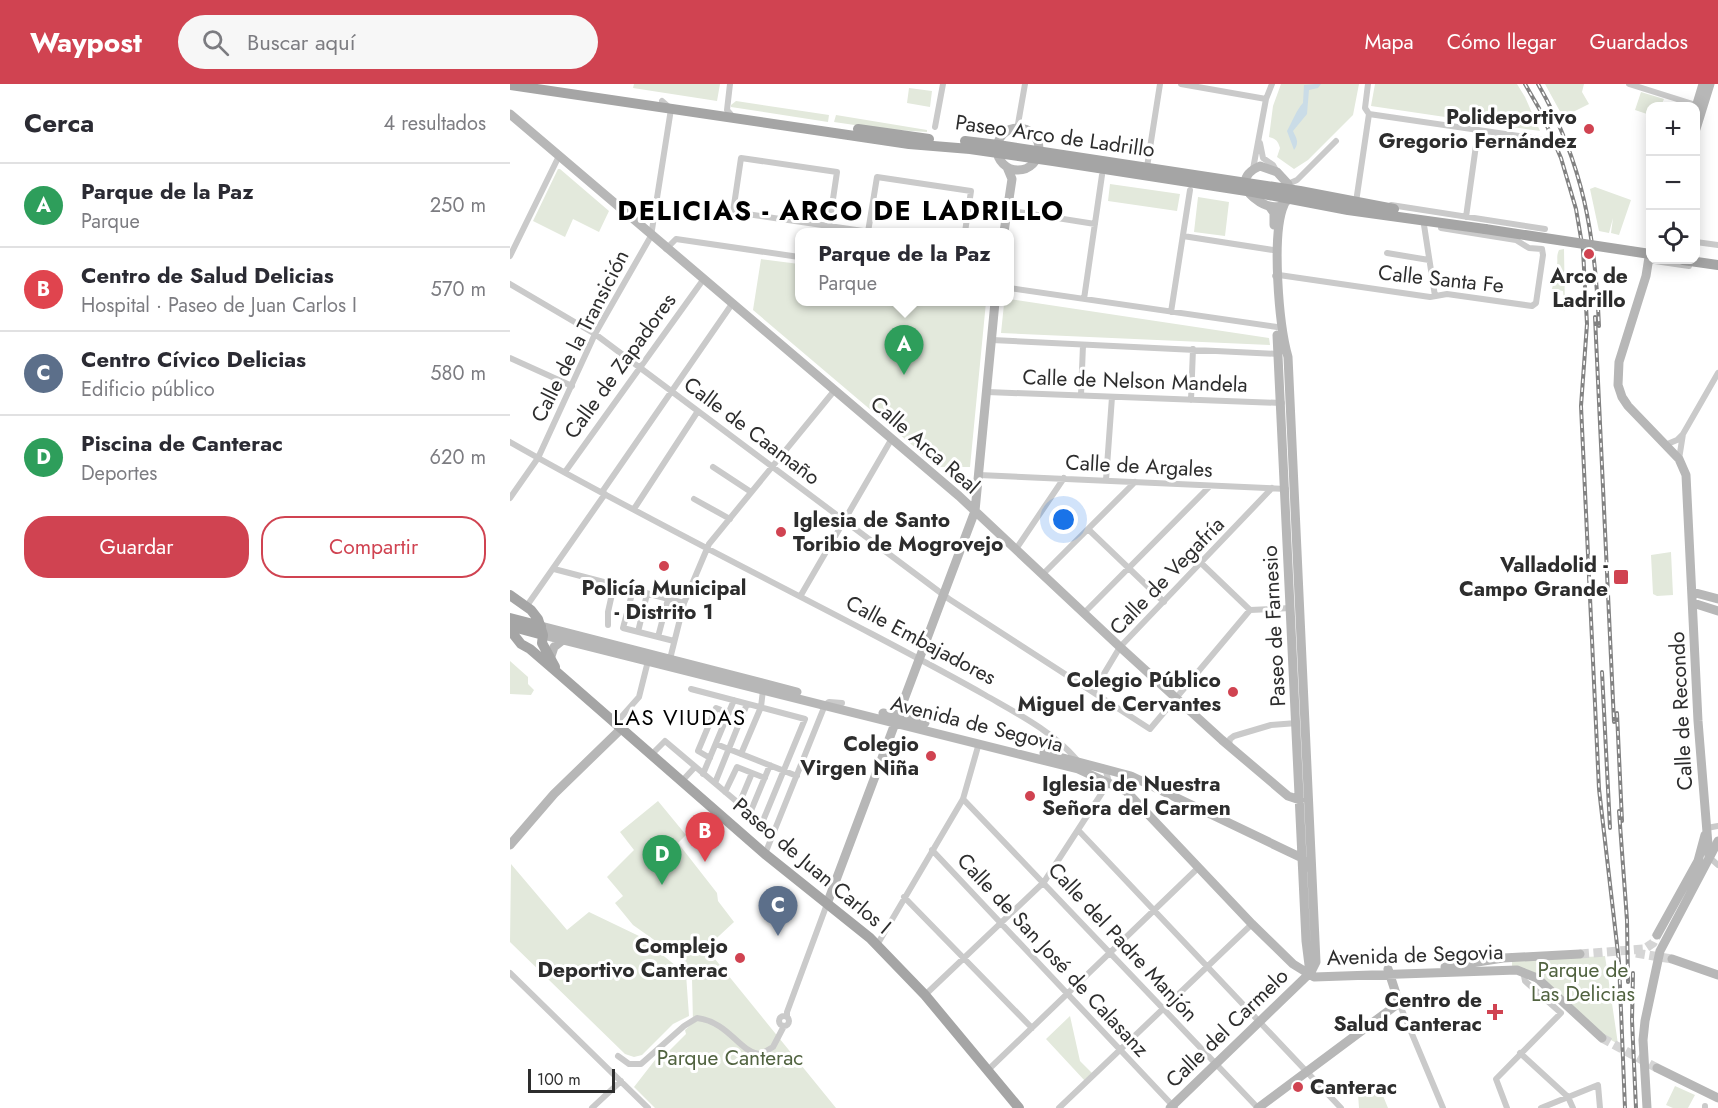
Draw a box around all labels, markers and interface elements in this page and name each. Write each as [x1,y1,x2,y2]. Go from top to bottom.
search box [178,15,598,69]
text: Waypost [30,22,142,63]
icon: search [199,26,232,59]
text: Buscar aquí [247,26,355,58]
text: Mapa [1364,27,1414,57]
text: Cómo llegar [1447,27,1556,57]
text: Guardados [1589,27,1688,57]
place label: Polideportivo Gregorio Fernández [1378,102,1577,156]
map controls [1646,102,1700,264]
button: + [1646,102,1700,156]
text: Cerca [24,104,94,142]
street label: Paseo Arco de Ladrillo [953,107,1157,165]
text: 4 resultados [384,109,486,138]
marker: Polideportivo Gregorio Fernández [1582,122,1596,136]
button: − [1646,156,1700,210]
text: Parque de la Paz [81,175,254,207]
text: A [36,191,51,220]
text: 250 m [430,191,486,220]
district label: DELICIAS - ARCO DE LADRILLO [617,191,1065,230]
text: Parque [81,207,140,236]
button: locate [1646,210,1700,264]
popup [795,228,1014,306]
text: Parque de la Paz [818,237,991,269]
street label: Calle de la Transición [524,245,636,427]
marker: Arco de Ladrillo [1582,247,1596,261]
street label: Calle Santa Fe [1377,257,1505,301]
text: Centro de Salud Delicias [81,259,334,291]
place label: Arco de Ladrillo [1549,261,1628,315]
text: Parque [818,269,877,298]
text: B [37,275,50,304]
text: 570 m [431,275,486,304]
street label: Calle de Zapadores [557,287,683,445]
text: Hospital · Paseo de Juan Carlos I [81,291,357,320]
pin: A [884,326,924,375]
text: Centro Cívico Delicias [81,343,306,375]
text: C [36,359,51,388]
text: 580 m [430,359,486,388]
street label: Calle de Nelson Mandela [1022,362,1248,400]
street label: Calle de Caamaño [678,370,826,492]
text: Edificio público [81,375,215,404]
street label: Calle Arca Real [864,389,986,501]
text: Piscina de Canterac [81,427,283,459]
text: D [36,443,51,472]
text: 620 m [430,443,486,472]
street label: Calle de Argales [1065,447,1213,485]
text: Deportes [81,459,157,488]
place label: Iglesia de Santo Toribio de Mogrovejo [793,505,1003,559]
your location [1049,505,1078,534]
street label: Calle de Vegafría [1103,510,1231,642]
button: Guardar [24,516,249,578]
button: Compartir [261,516,486,578]
marker: Iglesia de Santo Toribio de Mogrovejo [774,525,788,539]
street label: Paseo de Farnesio [1255,545,1293,707]
place label: Valladolid - Campo Grande [1459,550,1608,604]
marker: Policía Municipal - Distrito 1 [657,559,671,573]
marker: Valladolid - Campo Grande [1612,568,1630,586]
place label: Policía Municipal - Distrito 1 [582,573,746,627]
street label: Calle Embajadores [841,588,1001,692]
street label: Calle de Recondo [1662,631,1700,791]
place label: Colegio Público Miguel de Cervantes [1018,665,1221,719]
marker: Colegio Público Miguel de Cervantes [1226,685,1240,699]
street label: Avenida de Segovia [888,688,1066,760]
district label: LAS VIUDAS [613,701,747,733]
place label: Colegio Virgen Niña [799,729,919,783]
marker: Colegio Virgen Niña [924,749,938,763]
place label: Iglesia de Nuestra Señora del Carmen [1042,769,1231,823]
marker: Iglesia de Nuestra Señora del Carmen [1023,789,1037,803]
street label: Paseo de Juan Carlos I [728,793,896,939]
pin: B [686,812,724,862]
pin: D [642,836,682,885]
street label: Calle de San José de Calasanz [950,846,1156,1064]
street label: Calle del Padre Manjón [1041,856,1205,1028]
pin: C [758,886,798,936]
place label: Complejo Deportivo Canterac [538,931,728,985]
street label: Avenida de Segovia [1326,937,1504,973]
marker: Complejo Deportivo Canterac [733,951,747,965]
park label: Parque de Las Delicias [1531,955,1635,1009]
street label: Calle del Carmelo [1159,962,1295,1094]
place label: Centro de Salud Canterac [1333,985,1482,1039]
marker: Centro de Salud Canterac [1486,1003,1504,1021]
park label: Parque Canterac [657,1043,803,1073]
scale bar [528,1066,615,1094]
text: 100 m [537,1068,581,1091]
place label: Canterac [1310,1072,1397,1102]
marker: Canterac [1291,1080,1305,1094]

